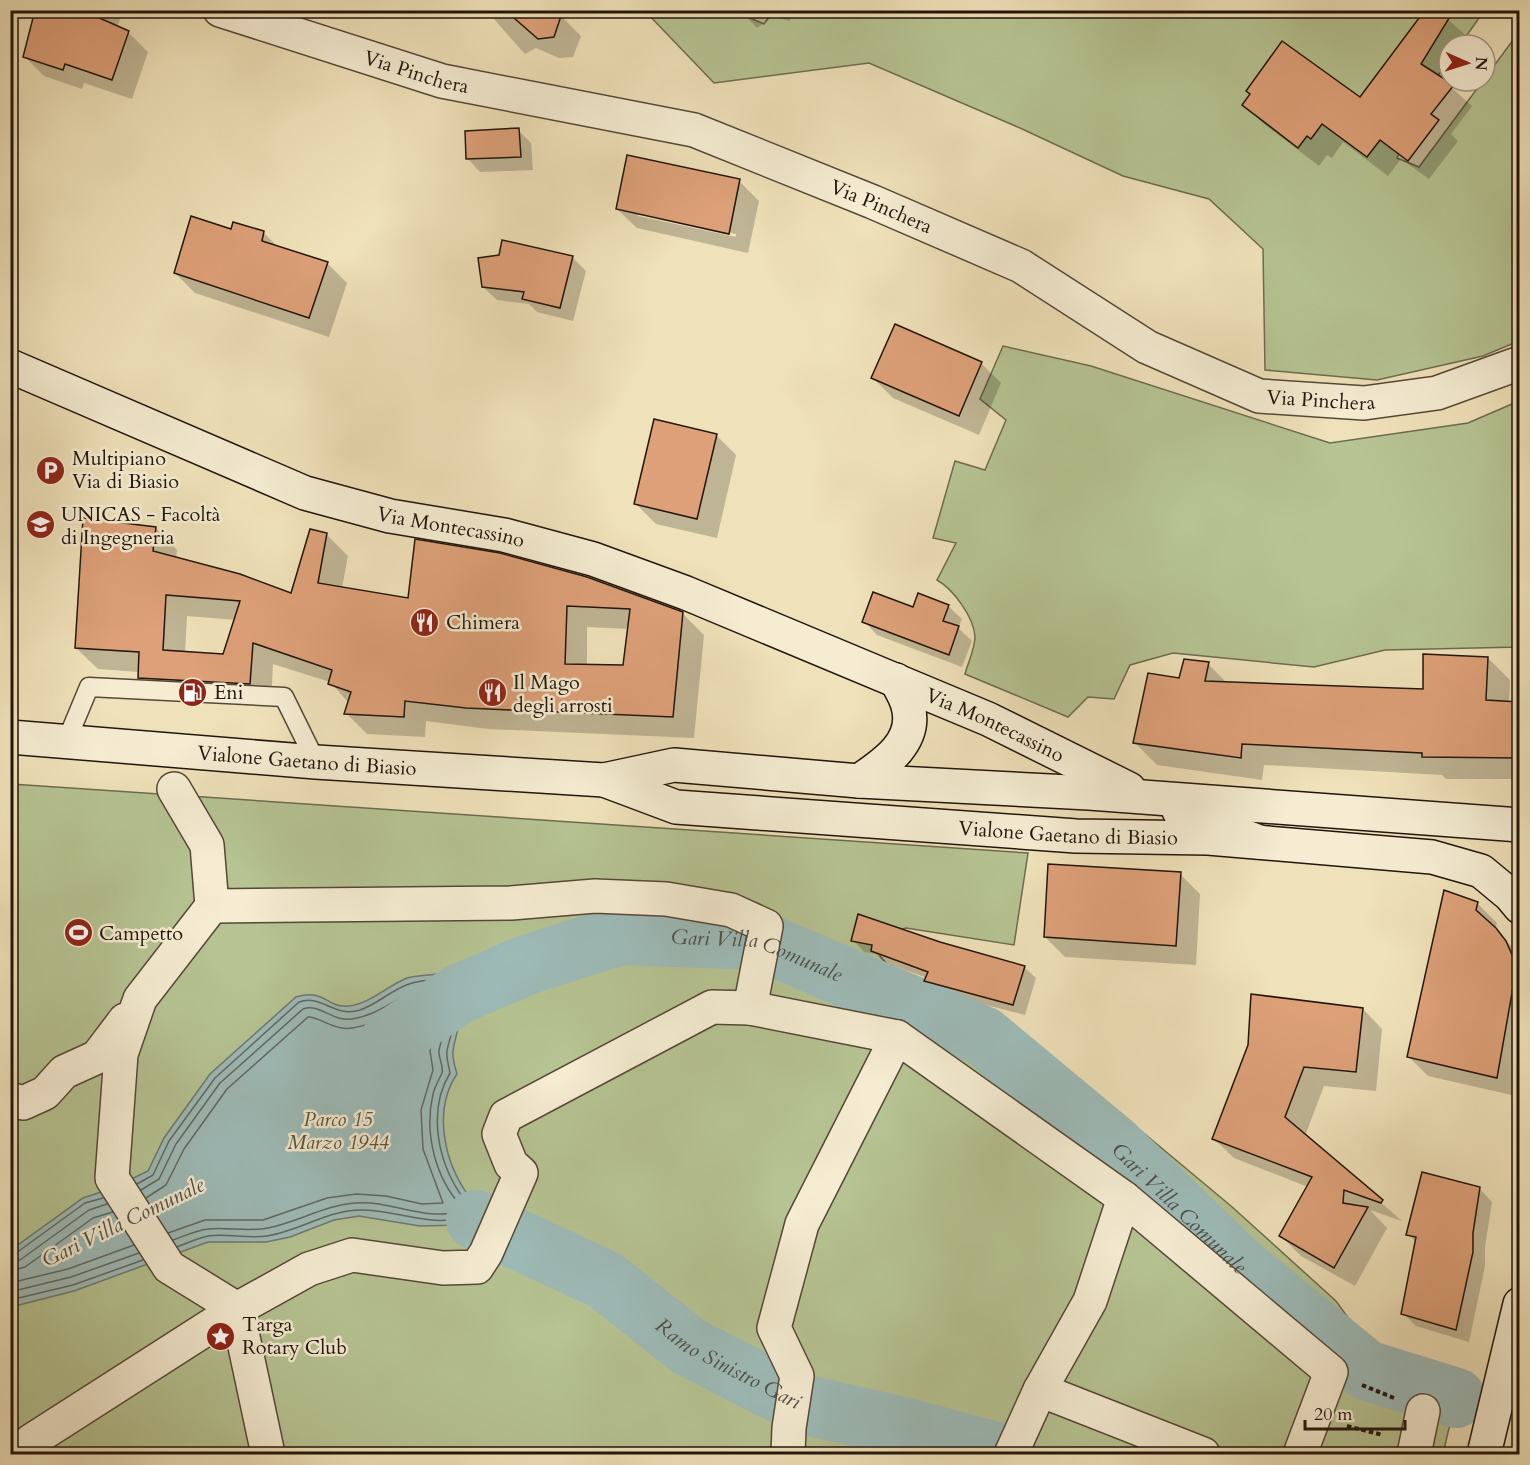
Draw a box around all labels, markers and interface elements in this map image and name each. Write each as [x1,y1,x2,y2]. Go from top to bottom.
north arrow [1437,33,1497,93]
street label: Via Pinchera [360,44,471,100]
text: N [1470,56,1492,71]
street label: Via Pinchera [826,173,937,240]
street label: Via Pinchera [1266,384,1377,417]
place label: Multipiano Via di Biasio [72,445,179,495]
parking icon: Multipiano Via di Biasio [35,454,67,486]
street label: Via Montecassino [374,500,528,554]
place label: UNICAS - Facoltà di Ingegneria [61,501,221,551]
school or university icon: UNICAS - Facoltà di Ingegneria [24,509,56,541]
restaurant icon: Chimera [409,606,441,638]
place label: Chimera [446,609,520,636]
place label: Il Mago degli arrosti [513,669,613,719]
fuel station icon: Eni [177,676,209,708]
restaurant icon: Il Mago degli arrosti [476,677,508,709]
place label: Eni [214,679,244,706]
street label: Via Montecassino [922,682,1069,769]
street label: Vialone Gaetano di Biasio [196,739,418,782]
street label: Vialone Gaetano di Biasio [958,815,1178,852]
sports icon: Campetto [62,917,94,949]
place label: Campetto [99,920,183,947]
water label: Gari Villa Comunale [670,923,848,990]
park label: Parco 15 Marzo 1944 [288,1106,389,1156]
water label: Gari Villa Comunale [1105,1136,1253,1282]
water label: Gari Villa Comunale [37,1170,210,1274]
place label: Targa Rotary Club [242,1311,347,1361]
water label: Ramo Sinistro Gari [649,1311,806,1417]
place icon: Targa Rotary Club [205,1320,237,1352]
scale bar [1305,1393,1406,1431]
text: 20 m [1314,1402,1353,1427]

